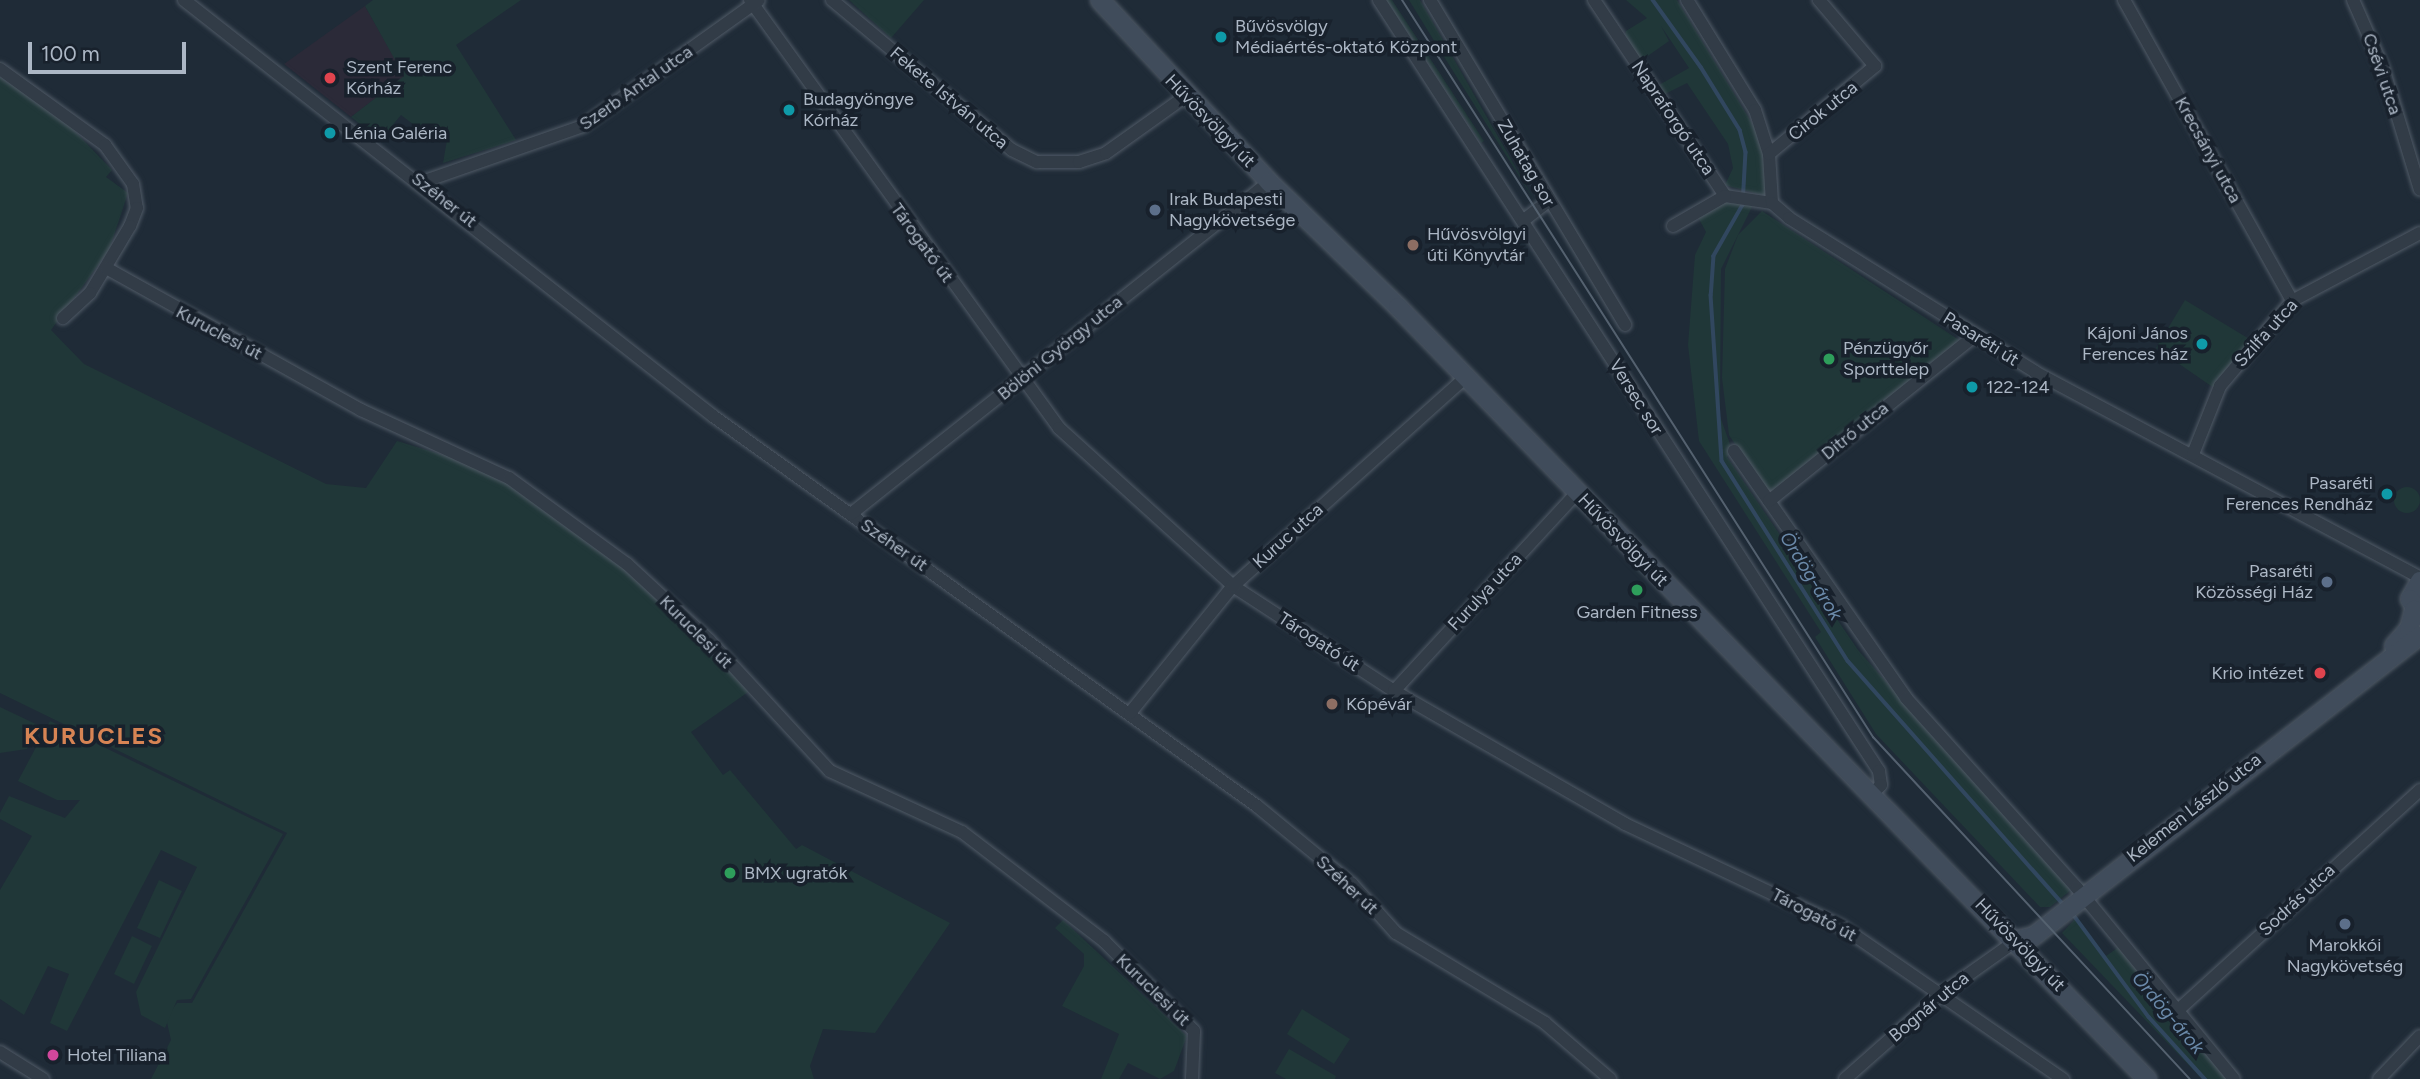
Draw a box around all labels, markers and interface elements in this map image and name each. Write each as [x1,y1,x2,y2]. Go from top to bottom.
place label: Bűvösvölgy Médiaértés-oktató Központ [1235,16,1457,58]
scale bar [32,28,189,72]
marker: Bűvösvölgy Médiaértés-oktató Központ [1213,29,1229,45]
street label: Csévi utca [2358,30,2406,118]
text: 100 m [41,41,100,66]
street label: Szerb Antal utca [575,41,697,135]
street label: Fekete István utca [886,42,1012,154]
place label: Szent Ferenc Kórház [346,57,452,100]
street label: Napraforgó utca [1627,57,1719,179]
marker: Szent Ferenc Kórház [320,68,340,88]
street label: Hűvösvölgyi út [1160,70,1260,172]
street label: Cirok utca [1784,77,1862,145]
place label: Budagyöngye Kórház [803,89,914,132]
street label: Krecsányi utca [2170,93,2246,207]
marker: Budagyöngye Kórház [781,102,797,118]
street label: Zuhatag sor [1492,116,1560,210]
place label: Lénia Galéria [344,122,447,144]
marker: Lénia Galéria [322,125,338,141]
street label: Széher út [407,168,481,232]
place label: Irak Budapesti Nagykövetsége [1169,189,1295,232]
street label: Tárogató út [886,199,958,287]
marker: Irak Budapesti Nagykövetsége [1147,202,1163,218]
place label: Hűvösvölgyi úti Könyvtár [1427,224,1526,266]
marker: Hűvösvölgyi úti Könyvtár [1405,237,1421,253]
street label: Bölöni György utca [993,291,1127,405]
street label: Szilfa utca [2230,295,2302,371]
street label: Kuruclesi út [172,301,266,365]
street label: Pasaréti út [1939,307,2023,371]
place label: Kájoni János Ferences ház [2082,323,2188,366]
marker: Kájoni János Ferences ház [2194,336,2210,352]
place label: Pénzügyőr Sporttelep [1843,338,1929,380]
marker: Pénzügyőr Sporttelep [1821,351,1837,367]
street label: Versec sor [1604,355,1668,439]
place label: 122-124 [1986,376,2050,398]
marker: 122-124 [1964,379,1980,395]
street label: Ditró utca [1817,397,1893,465]
place label: Pasaréti Ferences Rendház [2225,473,2373,516]
marker: Pasaréti Ferences Rendház [2379,486,2395,502]
street label: Hűvösvölgyi út [1573,489,1673,591]
street label: Kuruc utca [1248,499,1328,573]
street label: Széher út [856,514,932,576]
water label: Ördög-árok [1775,527,1847,625]
street label: Furulya utca [1444,549,1526,635]
place label: Pasaréti Közösségi Ház [2195,561,2313,604]
marker: Pasaréti Közösségi Ház [2319,574,2335,590]
marker: Garden Fitness [1629,582,1645,598]
street label: Kuruclesi út [655,591,737,673]
place label: Garden Fitness [1576,601,1698,623]
street label: Tárogató út [1274,608,1364,676]
place label: Krio intézet [2212,662,2304,684]
marker: Krio intézet [2310,663,2330,683]
place label: Kópévár [1346,693,1412,715]
marker: Kópévár [1324,696,1340,712]
district label: KURUCLES [25,722,163,750]
street label: Kelemen László utca [2123,749,2265,867]
street label: Széher út [1311,851,1383,919]
street label: Sodrás utca [2255,859,2339,941]
place label: BMX ugratók [744,862,848,884]
marker: BMX ugratók [722,865,738,881]
street label: Tárogató út [1768,884,1860,946]
street label: Hűvösvölgyi út [1970,894,2070,996]
marker: Marokkói Nagykövetség [2337,916,2353,932]
place label: Marokkói Nagykövetség [2287,935,2403,978]
street label: Kuruclesi út [1112,949,1194,1031]
street label: Bognár utca [1885,967,1973,1047]
water label: Ördög-árok [2127,967,2209,1059]
place label: Hotel Tiliana [67,1044,167,1066]
marker: Hotel Tiliana [45,1047,61,1063]

